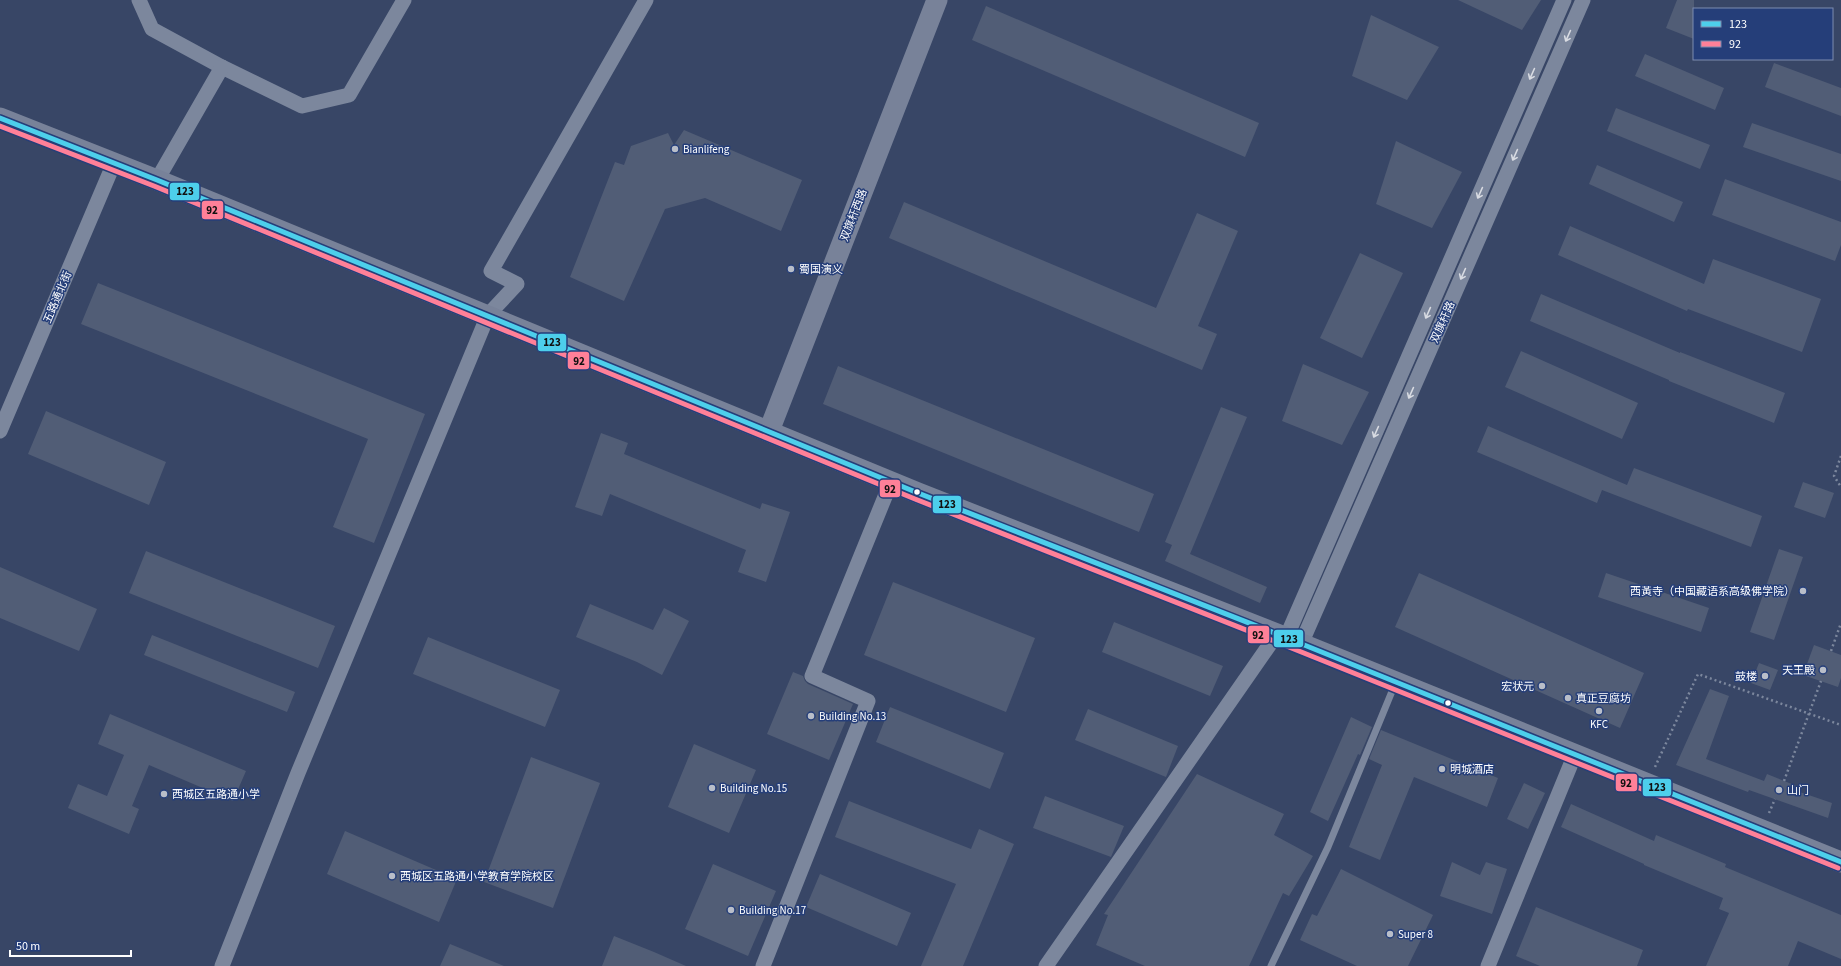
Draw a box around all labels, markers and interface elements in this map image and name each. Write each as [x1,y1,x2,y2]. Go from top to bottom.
legend [1693,8,1833,60]
text: 123 [1729,16,1747,33]
one-way arrow [1563,29,1571,41]
text: 92 [1729,36,1741,53]
one-way arrow [1527,68,1535,80]
place label: Bianlifeng [683,142,730,157]
marker: Bianlifeng [670,144,680,154]
one-way arrow [1511,148,1519,160]
line badge: 123 [169,182,200,201]
text: 123 [176,184,194,199]
street label: 双旗杆西路 [837,187,870,244]
one-way arrow [1476,187,1483,199]
line badge: 92 [201,200,224,220]
text: 92 [206,203,218,218]
place label: 蜀国演义 [799,262,843,277]
marker: 蜀国演义 [786,264,796,274]
one-way arrow [1459,267,1466,279]
street label: 五路通北街 [40,269,75,325]
street label: 双旗杆路 [1427,299,1458,345]
one-way arrow [1424,306,1431,318]
line badge: 123 [537,333,567,352]
text: 123 [543,335,561,350]
line badge: 92 [567,351,590,370]
text: 92 [573,354,585,369]
one-way arrow [1407,386,1414,398]
one-way arrow [1372,425,1379,437]
line badge: 92 [879,479,901,498]
text: 92 [884,482,896,497]
unlabelled marker [912,487,922,497]
line badge: 123 [932,495,962,514]
text: 123 [938,497,956,512]
place label: 西黃寺（中国藏语系高级佛学院） [1630,584,1795,599]
marker: 西黃寺（中国藏语系高级佛学院） [1798,586,1808,596]
line badge: 92 [1247,625,1270,644]
text: 92 [1252,628,1264,643]
line badge: 123 [1273,629,1304,648]
text: 123 [1280,632,1298,647]
place label: 天王殿 [1782,663,1815,678]
marker: 天王殿 [1818,665,1828,675]
place label: 鼓楼 [1735,669,1757,684]
marker: 鼓楼 [1760,671,1770,681]
place label: 宏状元 [1501,679,1534,694]
marker: 宏状元 [1537,681,1547,691]
place label: 真正豆腐坊 [1576,691,1631,706]
marker: 真正豆腐坊 [1563,693,1573,703]
unlabelled marker [1443,698,1453,708]
marker: KFC [1594,706,1604,716]
place label: Building No.13 [819,709,886,724]
marker: Building No.13 [806,711,816,721]
place label: KFC [1590,717,1608,732]
place label: 明城酒店 [1450,762,1494,777]
marker: 明城酒店 [1437,764,1447,774]
line badge: 92 [1615,773,1638,792]
text: 92 [1620,776,1632,791]
line badge: 123 [1642,778,1672,797]
text: 123 [1648,780,1666,795]
place label: Building No.15 [720,781,787,796]
marker: Building No.15 [707,783,717,793]
place label: 山门 [1787,783,1809,798]
marker: 山门 [1774,785,1784,795]
place label: 西城区五路通小学 [172,787,260,802]
marker: 西城区五路通小学 [159,789,169,799]
place label: 西城区五路通小学教育学院校区 [400,869,554,884]
marker: 西城区五路通小学教育学院校区 [387,871,397,881]
place label: Building No.17 [739,903,806,918]
marker: Building No.17 [726,905,736,915]
place label: Super 8 [1398,927,1433,942]
marker: Super 8 [1385,929,1395,939]
scale bar [10,932,131,958]
text: 50 m [16,938,40,955]

